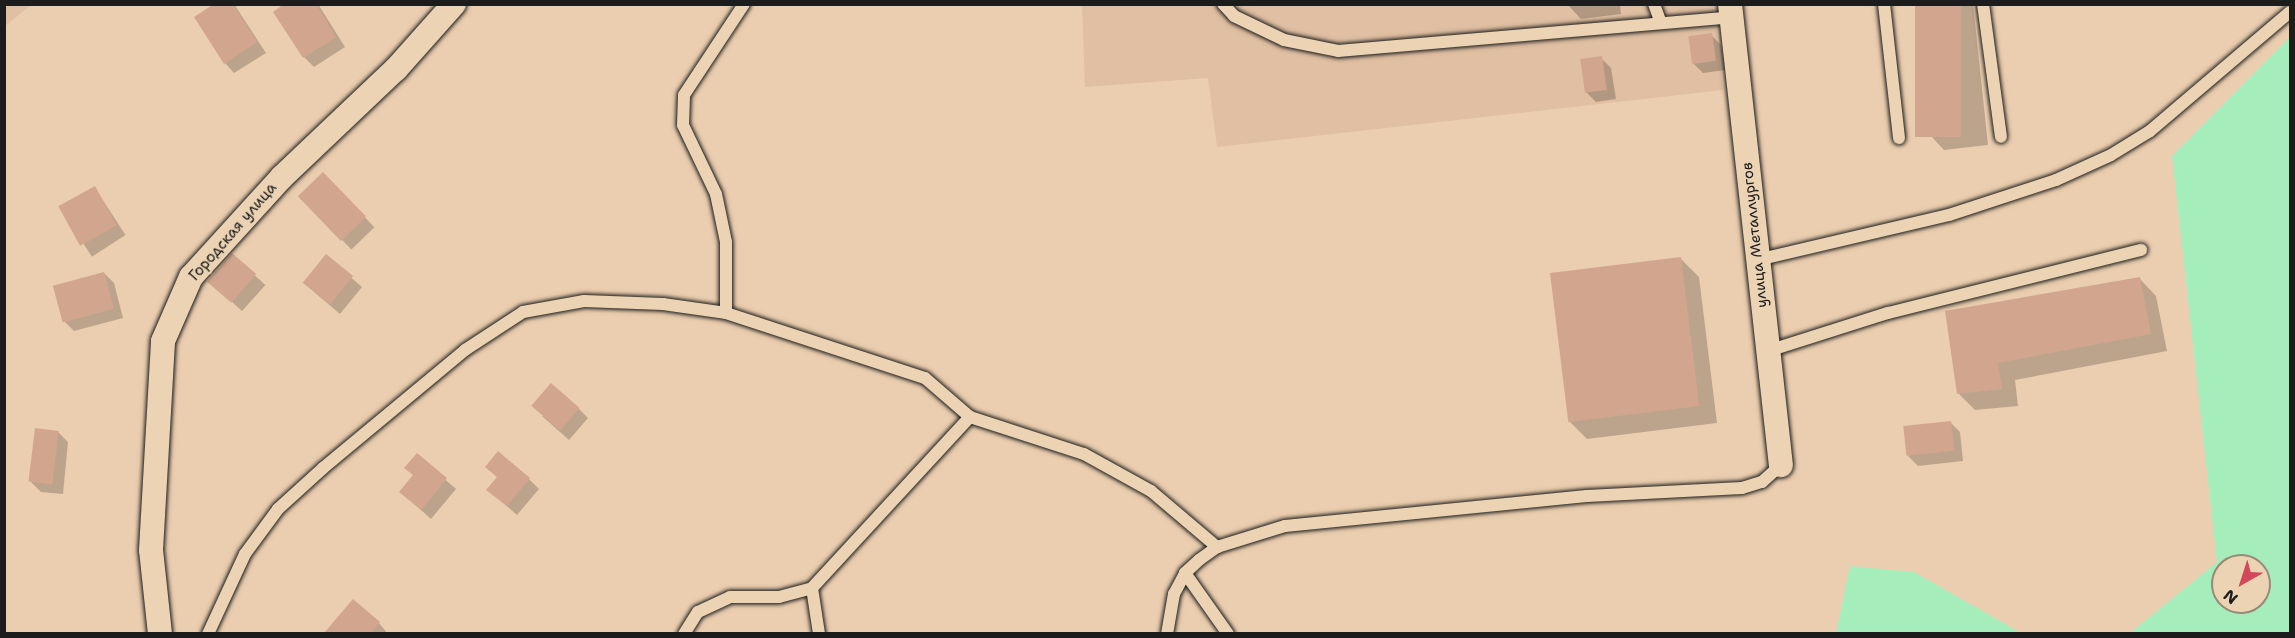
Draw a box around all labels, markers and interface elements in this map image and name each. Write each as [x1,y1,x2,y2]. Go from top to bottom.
street label: улица Металлургов [1738,161,1772,309]
street label: Городская улица [185,179,281,285]
north arrow [2211,554,2271,614]
text: N [2219,585,2242,609]

